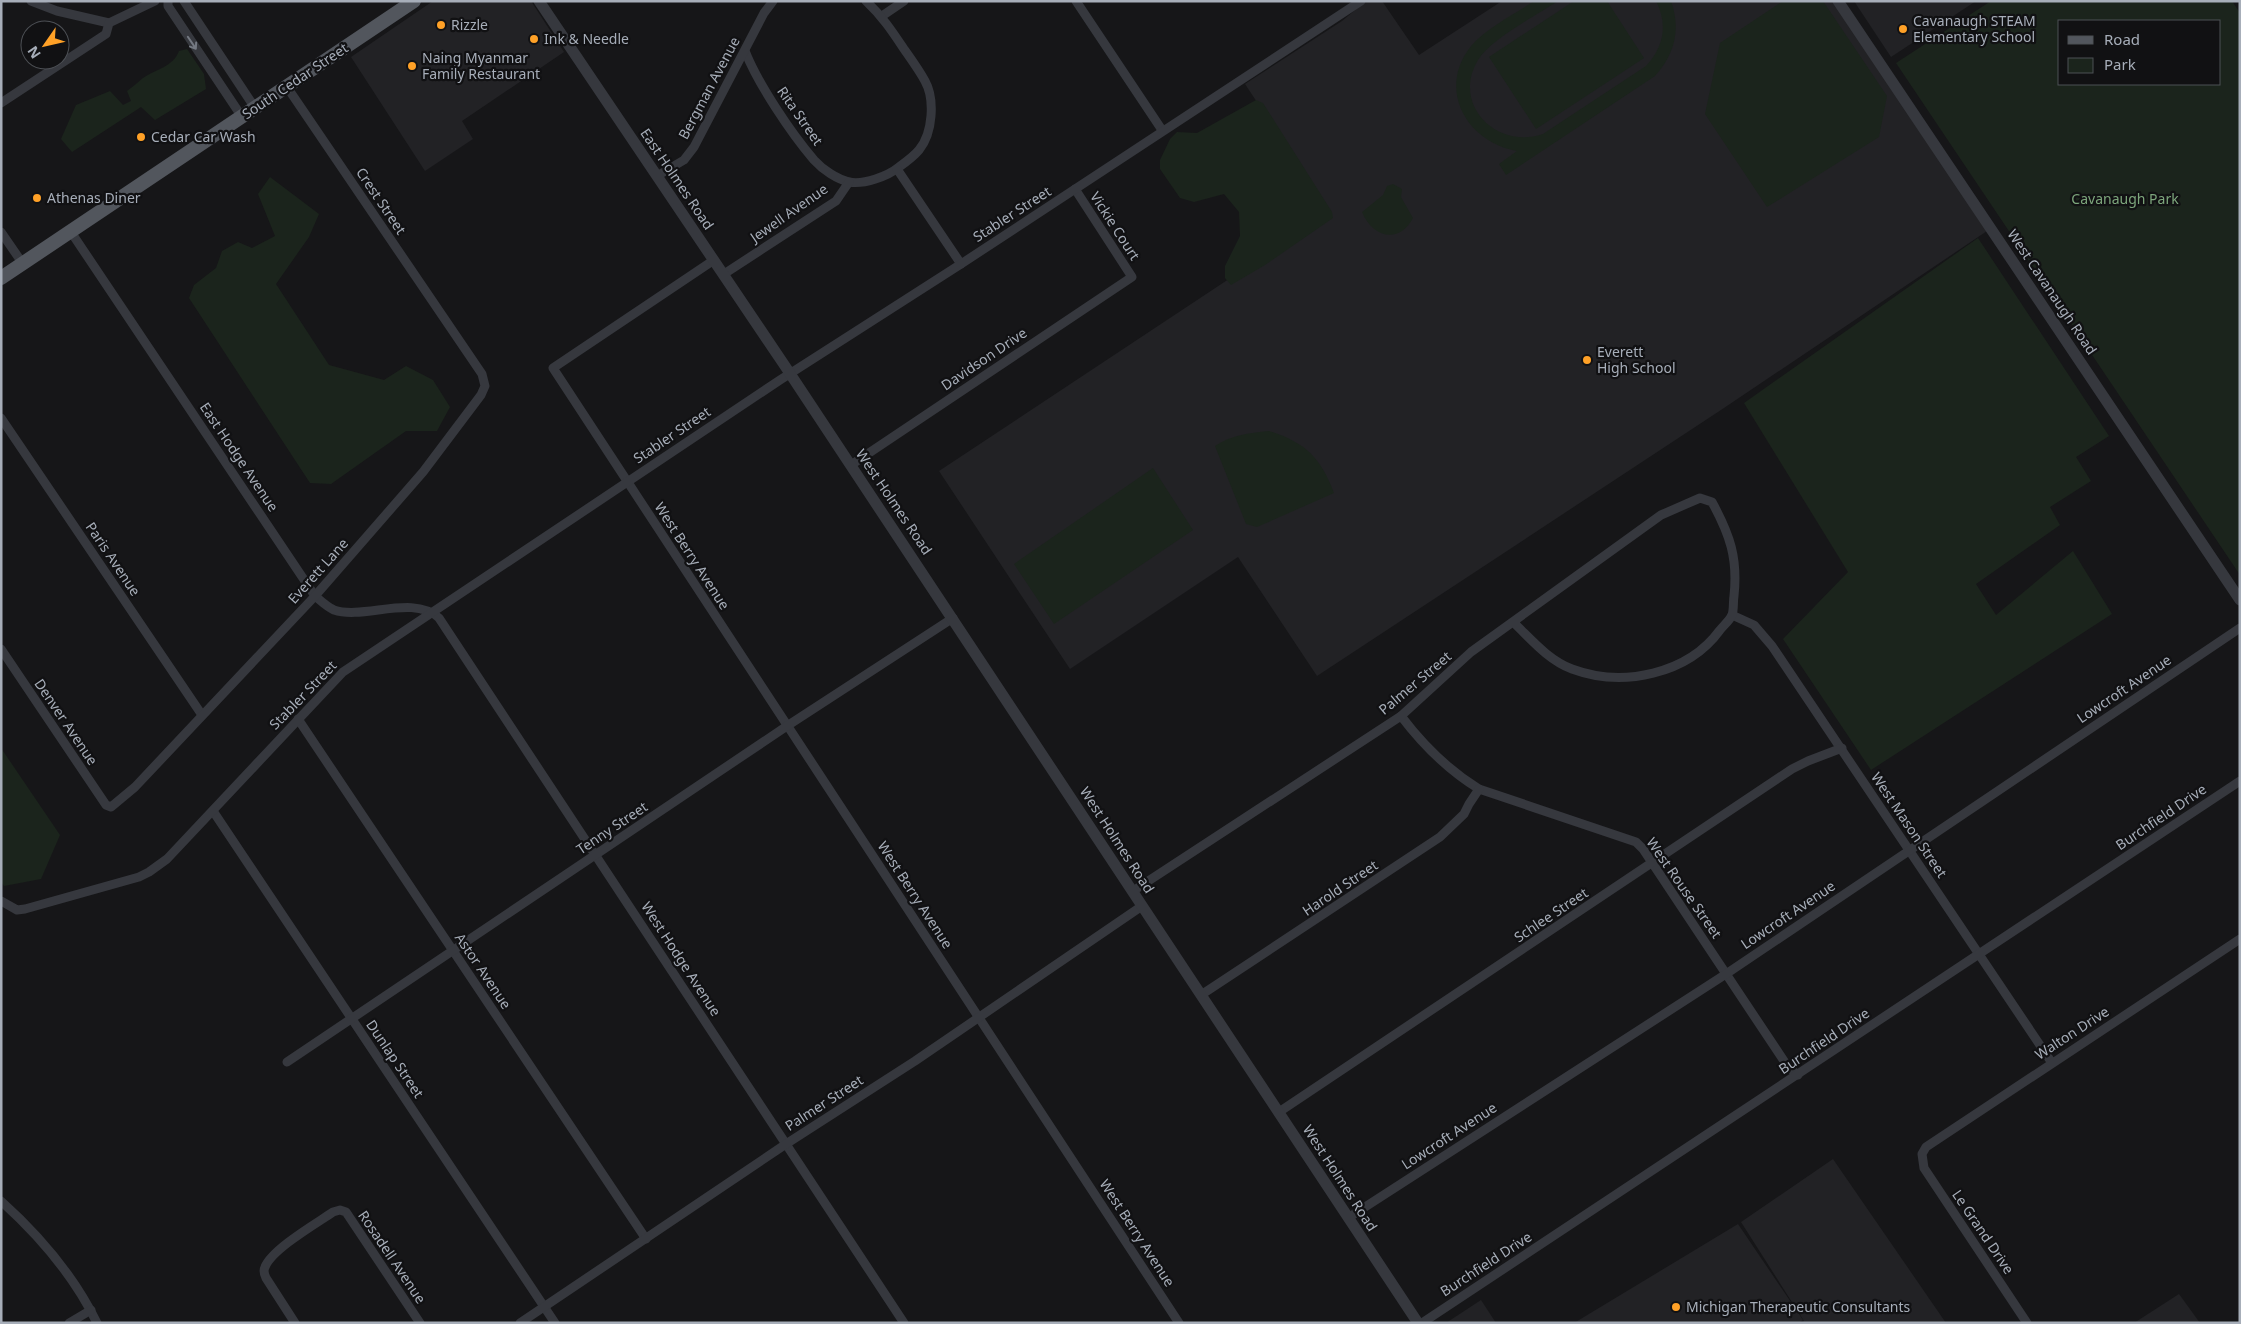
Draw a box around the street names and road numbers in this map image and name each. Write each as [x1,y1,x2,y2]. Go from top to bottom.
street label: Bergman Avenue [673,33,744,142]
street label: South Cedar Street [238,38,351,123]
street label: Rita Street [773,82,828,149]
street label: East Holmes Road [636,124,718,233]
street label: Crest Street [352,164,411,238]
street label: Jewell Avenue [745,179,831,247]
street label: Stabler Street [969,181,1054,246]
street label: Vickie Court [1086,188,1145,264]
street label: West Cavanaugh Road [2003,225,2102,358]
street label: Davidson Drive [937,323,1030,394]
street label: East Hodge Avenue [196,398,283,515]
street label: Stabler Street [629,402,714,467]
street label: West Holmes Road [852,445,937,558]
street label: West Berry Avenue [651,498,734,613]
street label: Paris Avenue [82,518,145,599]
street label: Everett Lane [283,534,352,607]
street label: Palmer Street [1374,647,1455,719]
street label: Lowcroft Avenue [2073,650,2175,727]
street label: Stabler Street [265,656,340,733]
street label: Denver Avenue [30,675,102,769]
street label: West Mason Street [1867,768,1952,881]
street label: Burchfield Drive [2112,779,2210,854]
street label: West Holmes Road [1076,783,1159,897]
street label: Tenny Street [572,797,651,858]
street label: West Rouse Street [1642,833,1726,942]
street label: West Berry Avenue [874,837,957,952]
street label: Harold Street [1298,855,1381,920]
street label: Lowcroft Avenue [1737,876,1839,953]
street label: Schlee Street [1510,883,1591,946]
street label: West Hodge Avenue [637,898,726,1020]
street label: Astor Avenue [451,929,516,1012]
street label: Walton Drive [2031,1002,2112,1064]
street label: Burchfield Drive [1775,1003,1873,1078]
street label: Dunlap Street [362,1016,429,1101]
street label: Palmer Street [781,1070,866,1135]
street label: Lowcroft Avenue [1397,1098,1500,1173]
street label: West Holmes Road [1299,1121,1382,1235]
street label: West Berry Avenue [1096,1175,1179,1290]
street label: Le Grand Drive [1948,1186,2019,1278]
street label: Rosadell Avenue [354,1207,431,1307]
street label: Burchfield Drive [1436,1227,1535,1300]

